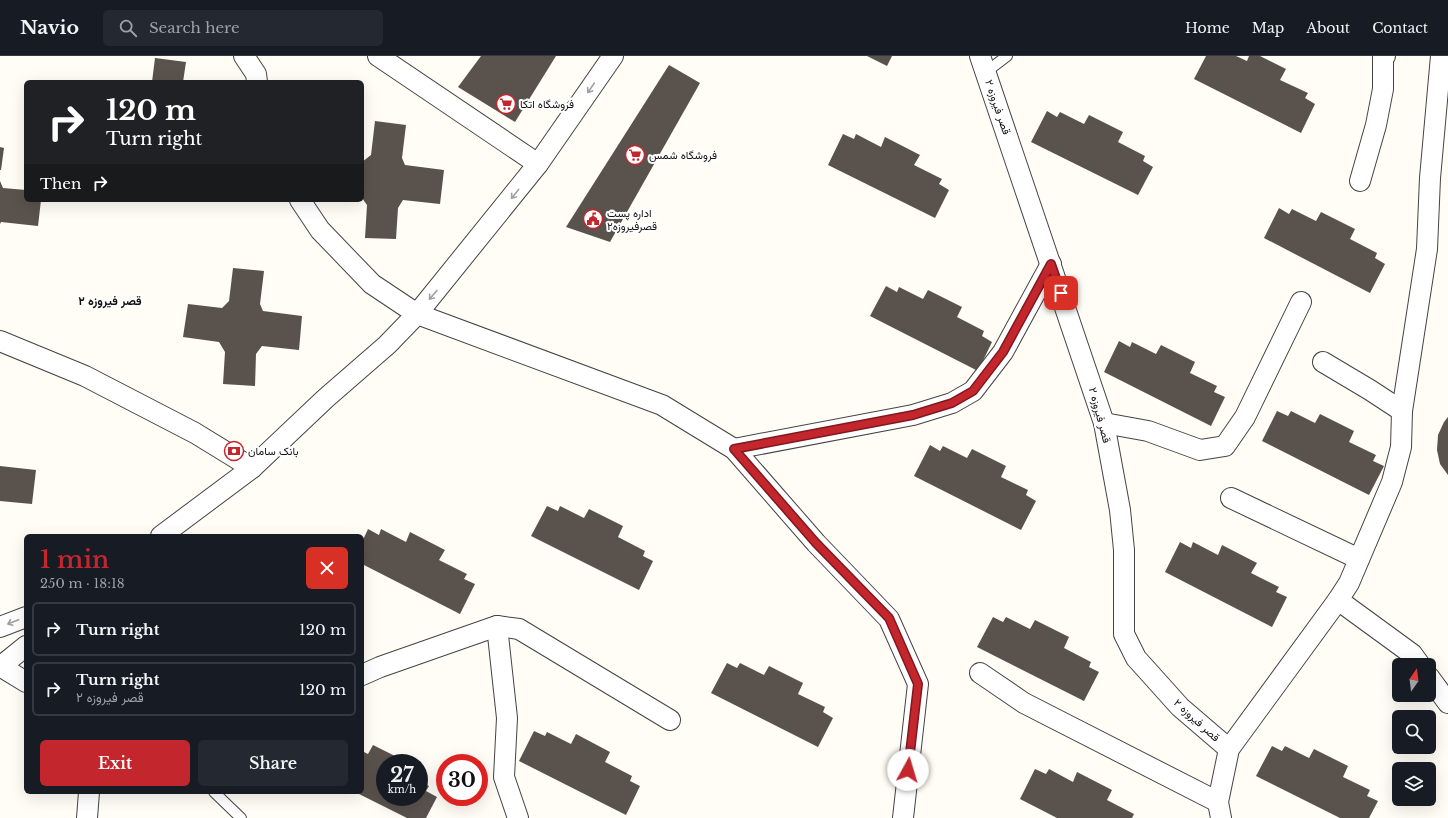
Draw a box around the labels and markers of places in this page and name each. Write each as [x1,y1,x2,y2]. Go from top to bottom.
supermarket icon: فروشگاه اتکا [495,93,517,115]
place label: فروشگاه اتکا [520,97,574,111]
supermarket icon: فروشگاه شمس [624,144,646,166]
place label: فروشگاه شمس [649,148,717,162]
place label: اداره پست قصرفیروزه۲ [607,206,657,233]
public building icon: اداره پست قصرفیروزه۲ [582,208,604,230]
pin [1044,276,1078,310]
bank icon: بانک سامان [223,440,245,462]
place label: بانک سامان [248,444,299,458]

